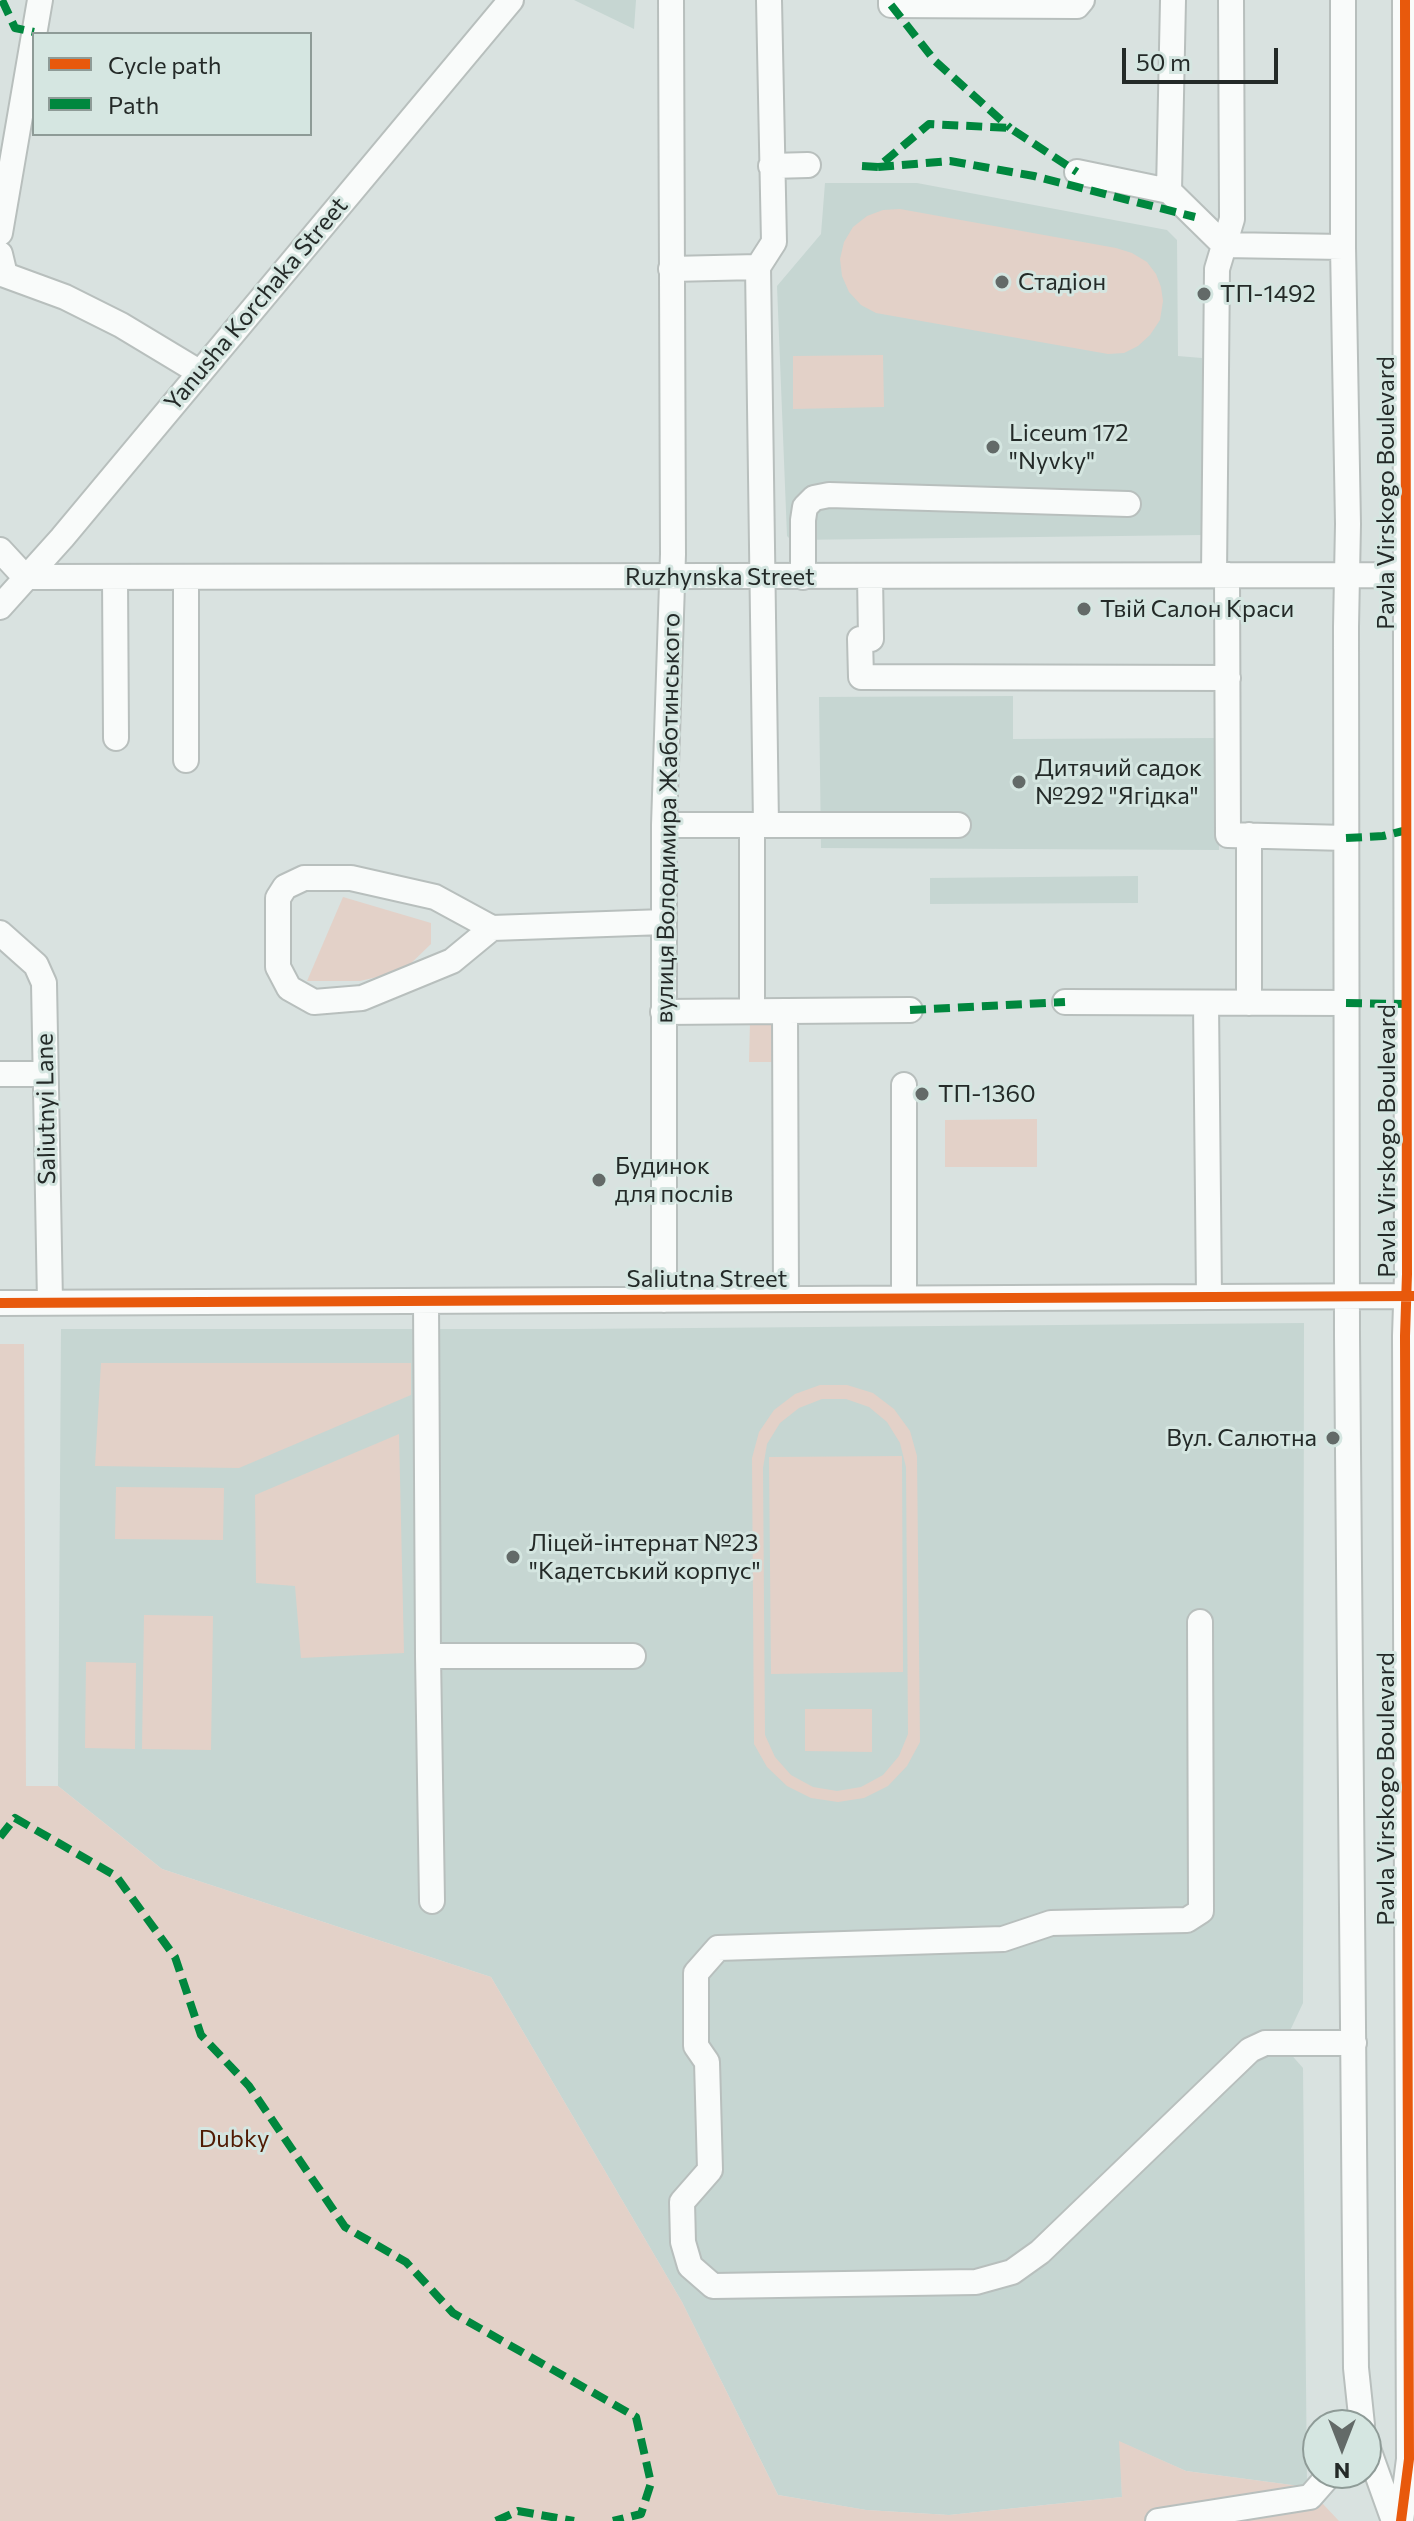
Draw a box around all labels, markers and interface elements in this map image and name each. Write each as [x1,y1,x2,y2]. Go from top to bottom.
legend [32,32,312,136]
scale bar [1126,32,1282,82]
text: 50 m [1136,47,1191,76]
text: Cycle path [108,50,222,79]
text: Path [108,90,159,119]
street label: Yanusha Korchaka Street [158,191,354,417]
place label: Стадіон [1018,268,1106,296]
marker: Стадіон [993,273,1011,291]
place label: ТП-1492 [1220,280,1316,308]
marker: ТП-1492 [1195,285,1213,303]
street label: Pavla Virskogo Boulevard [1372,356,1400,630]
place label: Liceum 172 "Nyvky" [1009,419,1129,475]
marker: Liceum 172 "Nyvky" [984,438,1002,456]
street label: Ruzhynska Street [625,563,815,591]
place label: Твій Салон Краси [1100,595,1294,623]
marker: Твій Салон Краси [1075,600,1093,618]
street label: вулиця Володимира Жаботинського [650,612,686,1024]
place label: Дитячий садок №292 "Ягідка" [1035,754,1202,810]
marker: Дитячий садок №292 "Ягідка" [1010,773,1028,791]
street label: Pavla Virskogo Boulevard [1373,1004,1401,1278]
street label: Saliutnyi Lane [30,1033,62,1185]
place label: ТП-1360 [938,1080,1036,1108]
marker: ТП-1360 [913,1085,931,1103]
place label: Будинок для послів [615,1152,733,1208]
marker: Будинок для послів [590,1171,608,1189]
street label: Saliutna Street [627,1265,787,1293]
place label: Вул. Салютна [1166,1424,1317,1452]
marker: Вул. Салютна [1324,1429,1342,1447]
place label: Ліцей-інтернат №23 "Кадетський корпус" [529,1529,761,1585]
marker: Ліцей-інтернат №23 "Кадетський корпус" [504,1548,522,1566]
street label: Pavla Virskogo Boulevard [1372,1652,1400,1926]
park label: Dubky [199,2125,269,2153]
north arrow [1302,2409,1382,2489]
text: N [1334,2458,1350,2485]

